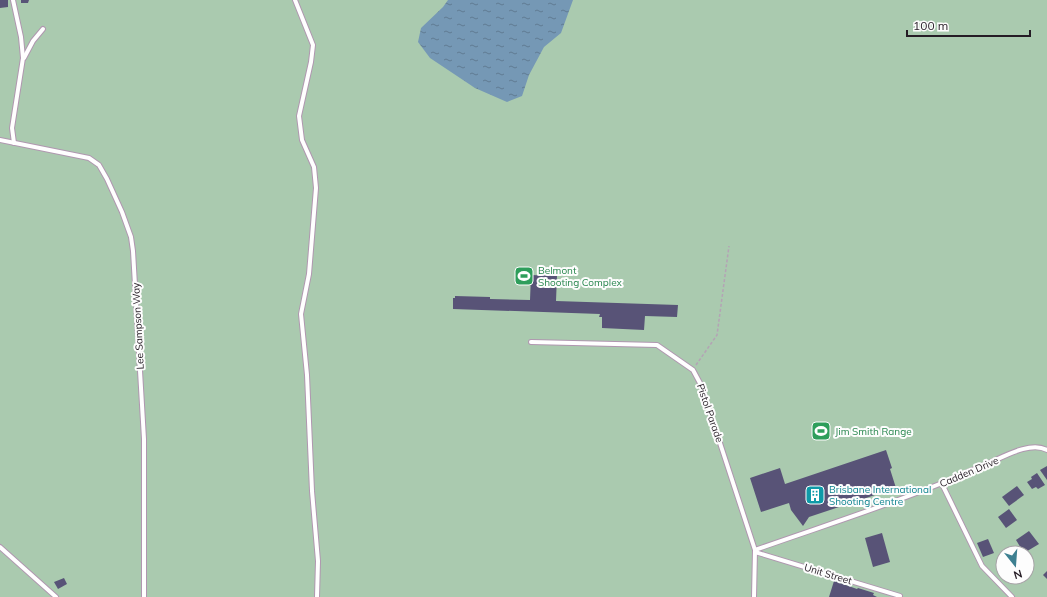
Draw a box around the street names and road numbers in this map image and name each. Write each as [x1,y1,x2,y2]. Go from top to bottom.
street label: Lee Sampson Way [129,282,147,370]
street label: Pistol Parade [694,382,726,444]
street label: Cadden Drive [938,454,1000,490]
street label: Unit Street [803,561,854,588]

